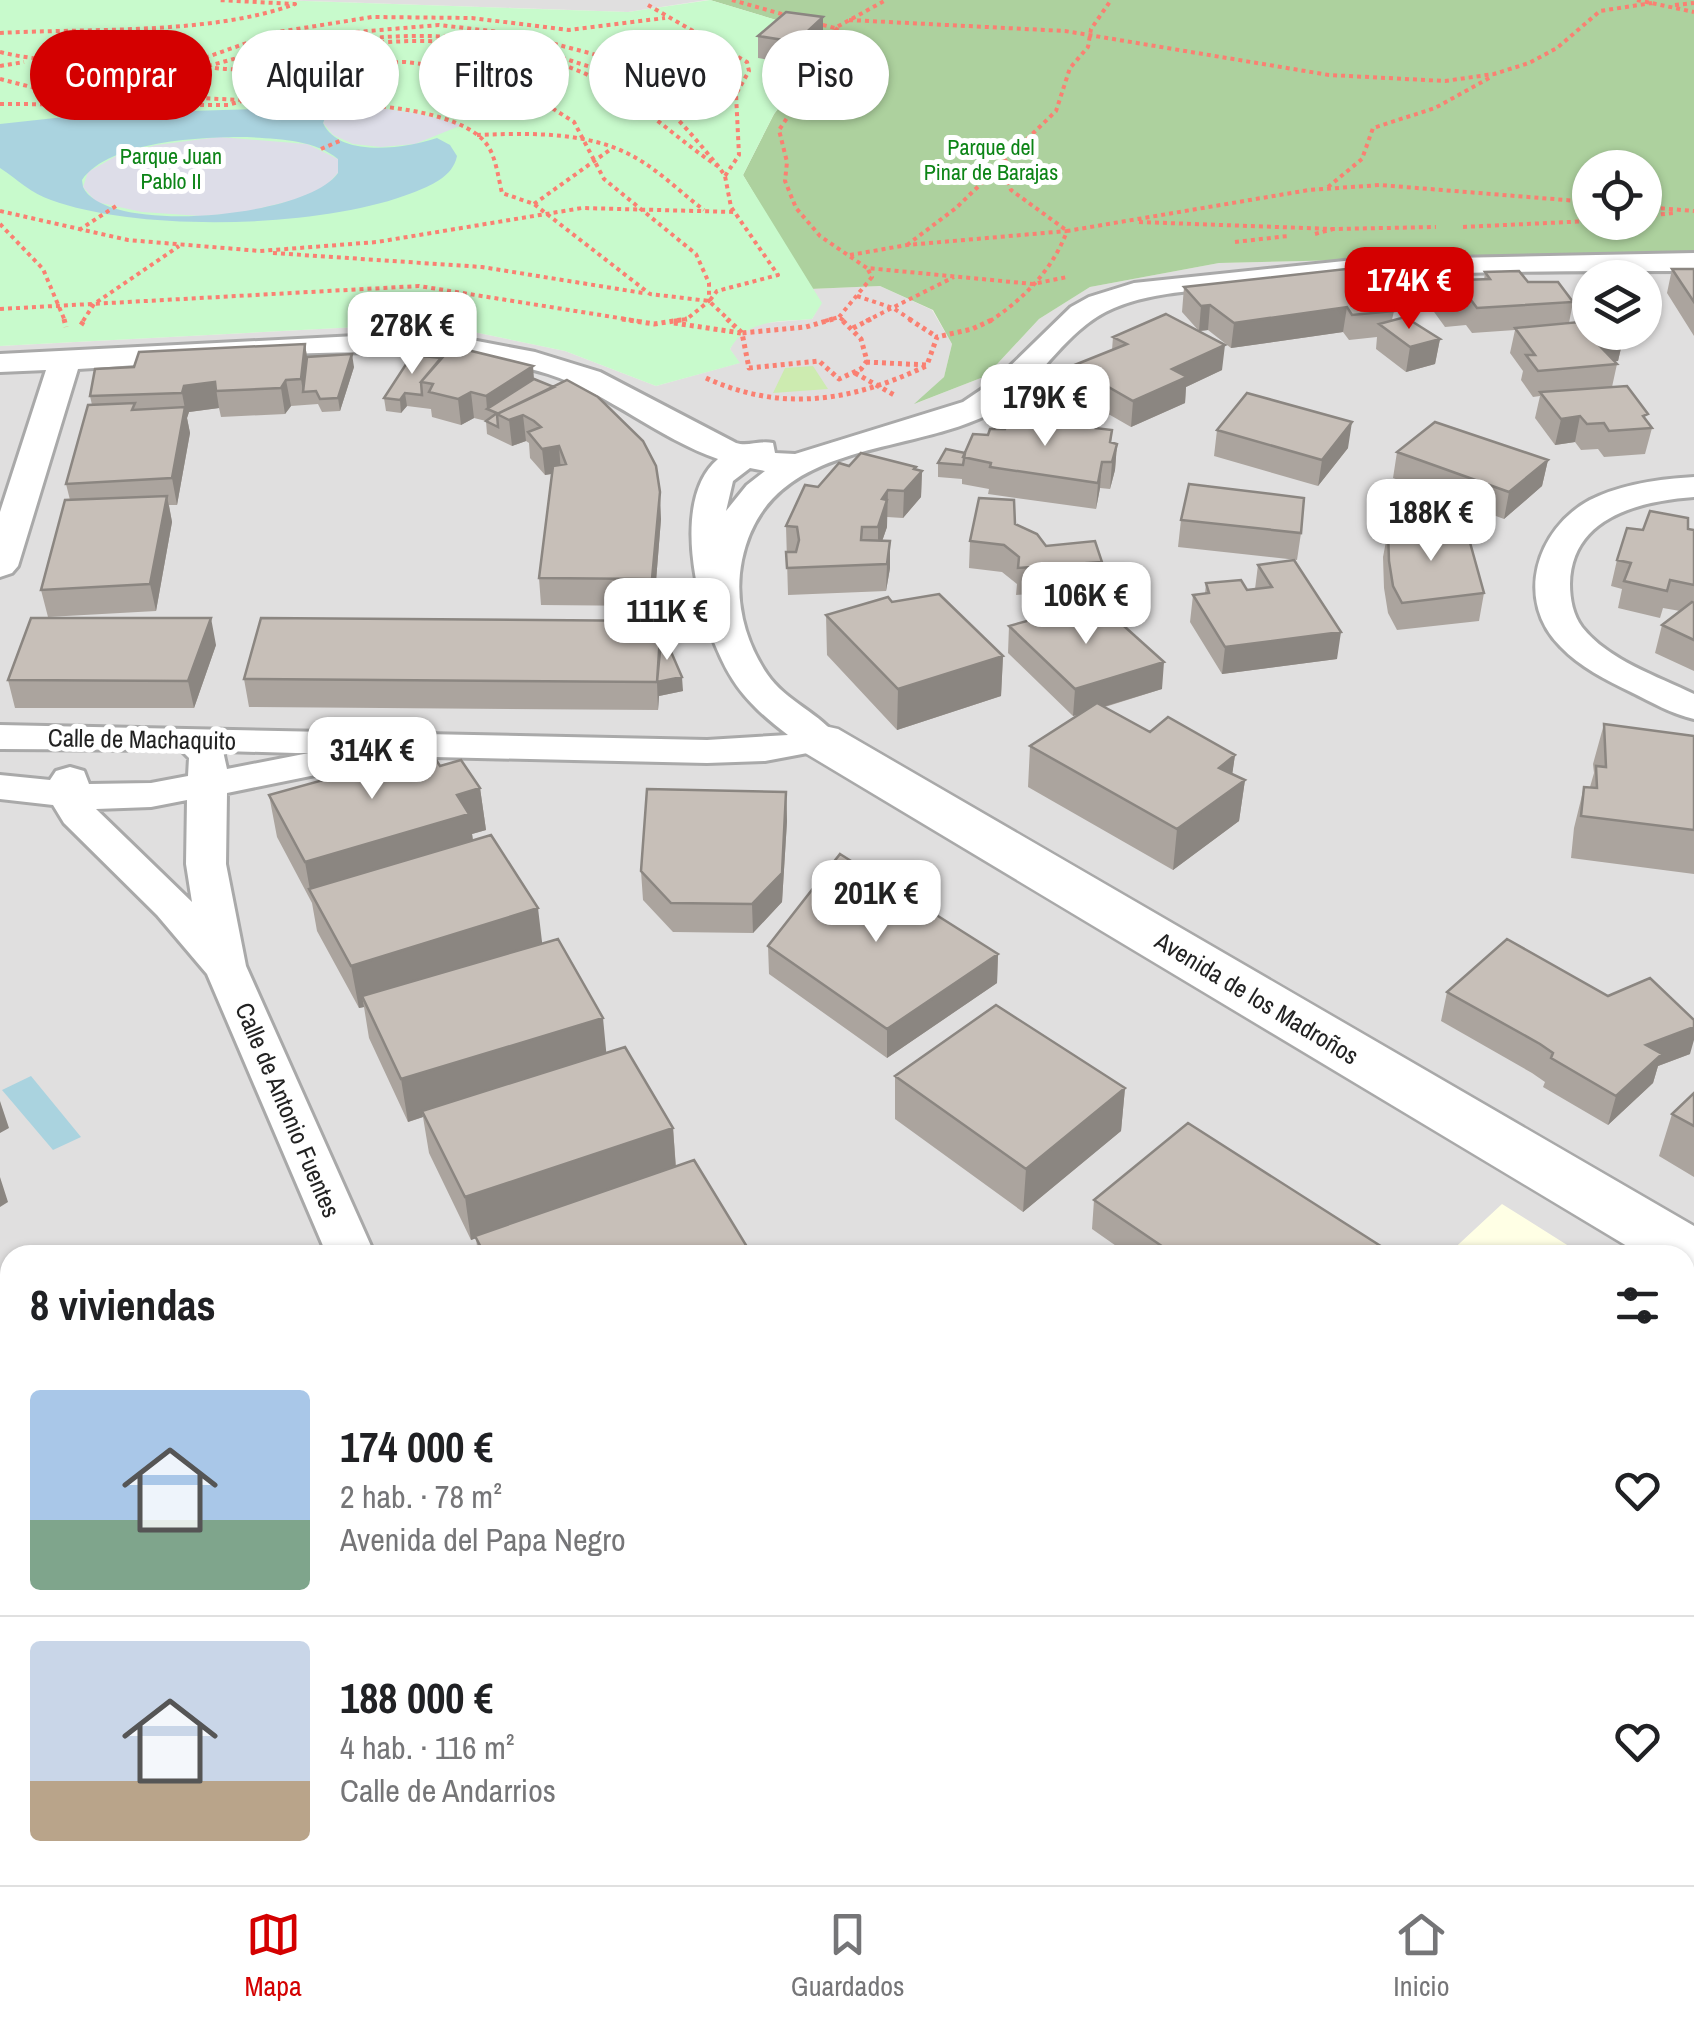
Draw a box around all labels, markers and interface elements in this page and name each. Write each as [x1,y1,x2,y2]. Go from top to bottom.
chip: Comprar [30,30,212,120]
chip: Alquilar [232,30,399,120]
chip: Filtros [419,30,569,120]
chip: Nuevo [589,30,742,120]
chip: Piso [762,30,889,120]
park label: Parque del Pinar de Barajas [924,132,1058,187]
park label: Parque Juan Pablo II [120,141,222,196]
map controls [1572,150,1662,350]
button: locate [1572,150,1662,240]
pin: 174K € [1328,247,1490,332]
text: 174K € [1367,258,1451,301]
button: layers [1572,260,1662,350]
pin: 278K € [331,292,493,377]
text: 278K € [370,303,454,346]
pin: 179K € [964,364,1126,449]
text: 179K € [1003,375,1087,418]
pin: 188K € [1350,479,1512,564]
text: 188K € [1389,490,1473,533]
pin: 106K € [1005,562,1167,647]
text: 106K € [1044,573,1128,616]
pin: 111K € [586,578,748,663]
text: 111K € [626,589,708,632]
pin: 314K € [291,717,453,802]
street label: Calle de Machaquito [48,720,236,758]
text: 314K € [330,728,414,771]
pin: 201K € [795,860,957,945]
text: 201K € [834,871,918,914]
street label: Avenida de los Madroños [1148,923,1365,1072]
street label: Calle de Antonio Fuentes [227,997,349,1223]
text: 8 viviendas [30,1277,216,1333]
icon: filters [1610,1278,1665,1333]
text: 174 000 € [340,1419,493,1475]
icon: home [110,1430,230,1550]
icon: heart [1610,1463,1665,1518]
text: 2 hab. · 78 m² [340,1475,502,1518]
text: Avenida del Papa Negro [340,1518,625,1561]
text: 188 000 € [340,1670,493,1726]
icon: home [110,1681,230,1801]
icon: heart [1610,1714,1665,1769]
text: 4 hab. · 116 m² [340,1726,515,1769]
text: Calle de Andarrios [340,1769,556,1812]
tab: Mapa [244,1907,302,2005]
tab: Guardados [791,1907,904,2005]
tab: Inicio [1393,1907,1450,2005]

